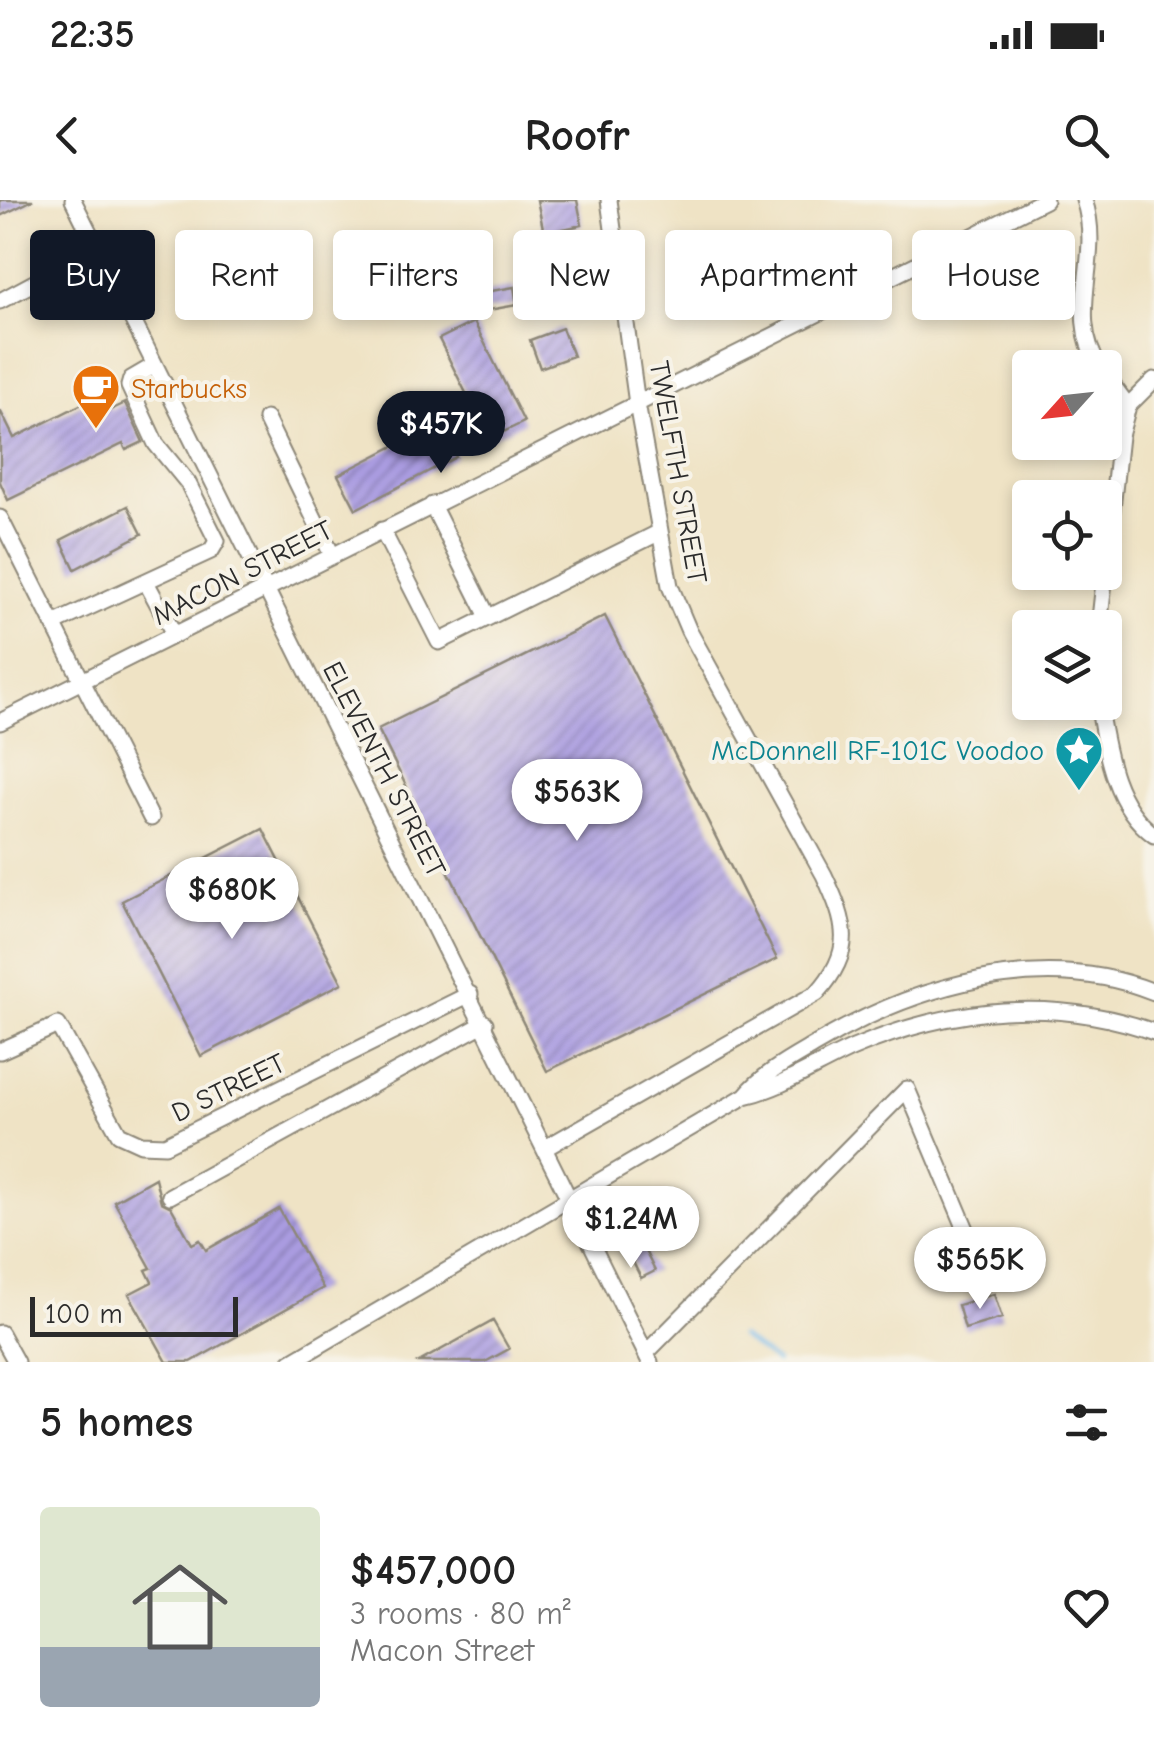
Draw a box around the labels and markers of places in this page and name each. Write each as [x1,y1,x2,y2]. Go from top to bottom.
cafe icon: Starbucks [70,362,122,430]
place label: Starbucks [131,373,247,405]
pin: $457K [371,391,511,476]
place icon: McDonnell RF-101C Voodoo [1053,724,1105,792]
place label: McDonnell RF-101C Voodoo [711,735,1044,767]
pin: $563K [507,759,647,844]
pin: $680K [162,857,302,942]
pin: $1.24M [550,1186,712,1271]
pin: $565K [910,1227,1050,1312]

